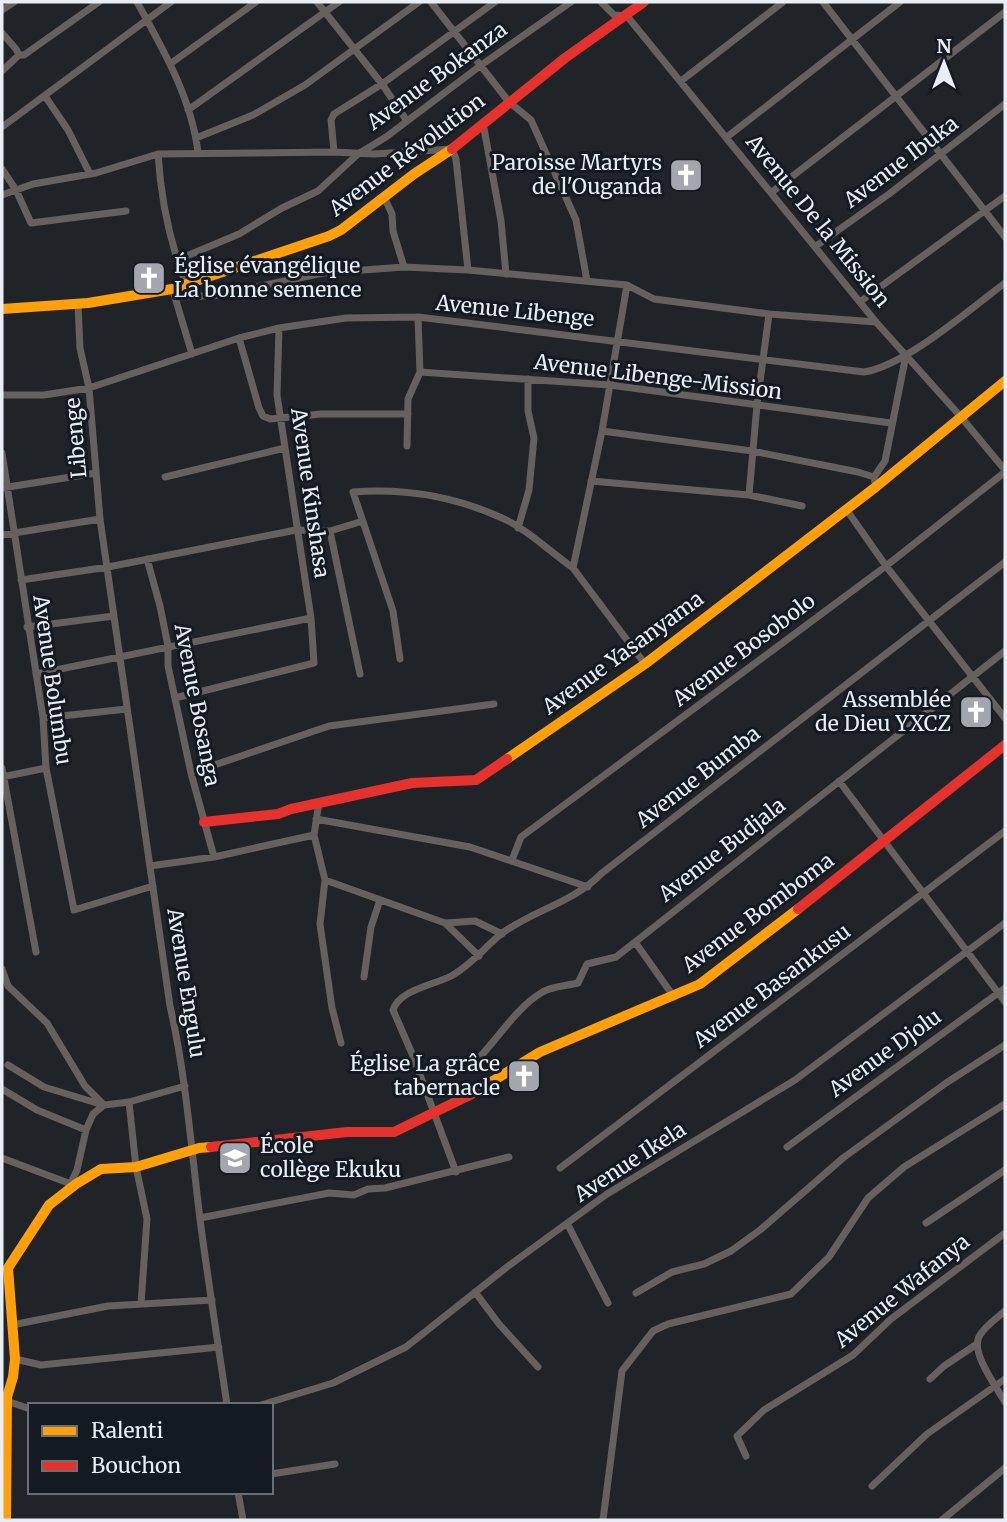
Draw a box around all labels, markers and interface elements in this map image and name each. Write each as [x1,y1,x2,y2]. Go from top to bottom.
street label: Avenue Bokanza [360,16,512,136]
north arrow [909,28,979,98]
text: N [936,34,952,58]
street label: Avenue Révolution [323,87,490,223]
street label: Avenue Ibuka [837,110,963,214]
street label: Avenue De la Mission [740,128,896,313]
place label: Paroisse Martyrs de l'Ouganda [492,149,662,200]
church icon: Paroisse Martyrs de l'Ouganda [667,156,705,194]
place label: Église évangélique La bonne semence [174,251,361,303]
church icon: Église évangélique La bonne semence [130,259,168,297]
street label: Avenue Libenge [433,289,596,332]
street label: Avenue Libenge-Mission [531,348,784,405]
street label: Libenge [59,397,92,479]
street label: Avenue Kinshasa [285,405,336,580]
street label: Avenue Yasanyama [536,585,709,721]
street label: Avenue Bosobolo [666,587,821,713]
street label: Avenue Bolumbu [27,592,78,767]
street label: Avenue Bosanga [168,620,226,789]
place label: Assemblée de Dieu YXCZ [815,686,951,737]
church icon: Assemblée de Dieu YXCZ [957,693,995,731]
street label: Avenue Bumba [629,720,765,834]
street label: Avenue Budjala [652,792,791,908]
street label: Avenue Bomboma [675,847,839,979]
street label: Avenue Engulu [161,905,212,1060]
street label: Avenue Basankusu [687,918,856,1054]
street label: Avenue Djolu [822,1003,946,1103]
place label: Église La grâce tabernacle [350,1049,500,1101]
church icon: Église La grâce tabernacle [505,1057,543,1095]
street label: Avenue Ikela [568,1115,691,1208]
place label: École collège Ekuku [260,1131,401,1183]
school or university icon: École collège Ekuku [216,1139,254,1177]
street label: Avenue Wafanya [828,1228,975,1354]
legend [28,1403,273,1494]
text: Ralenti [91,1417,163,1444]
text: Bouchon [91,1452,181,1479]

